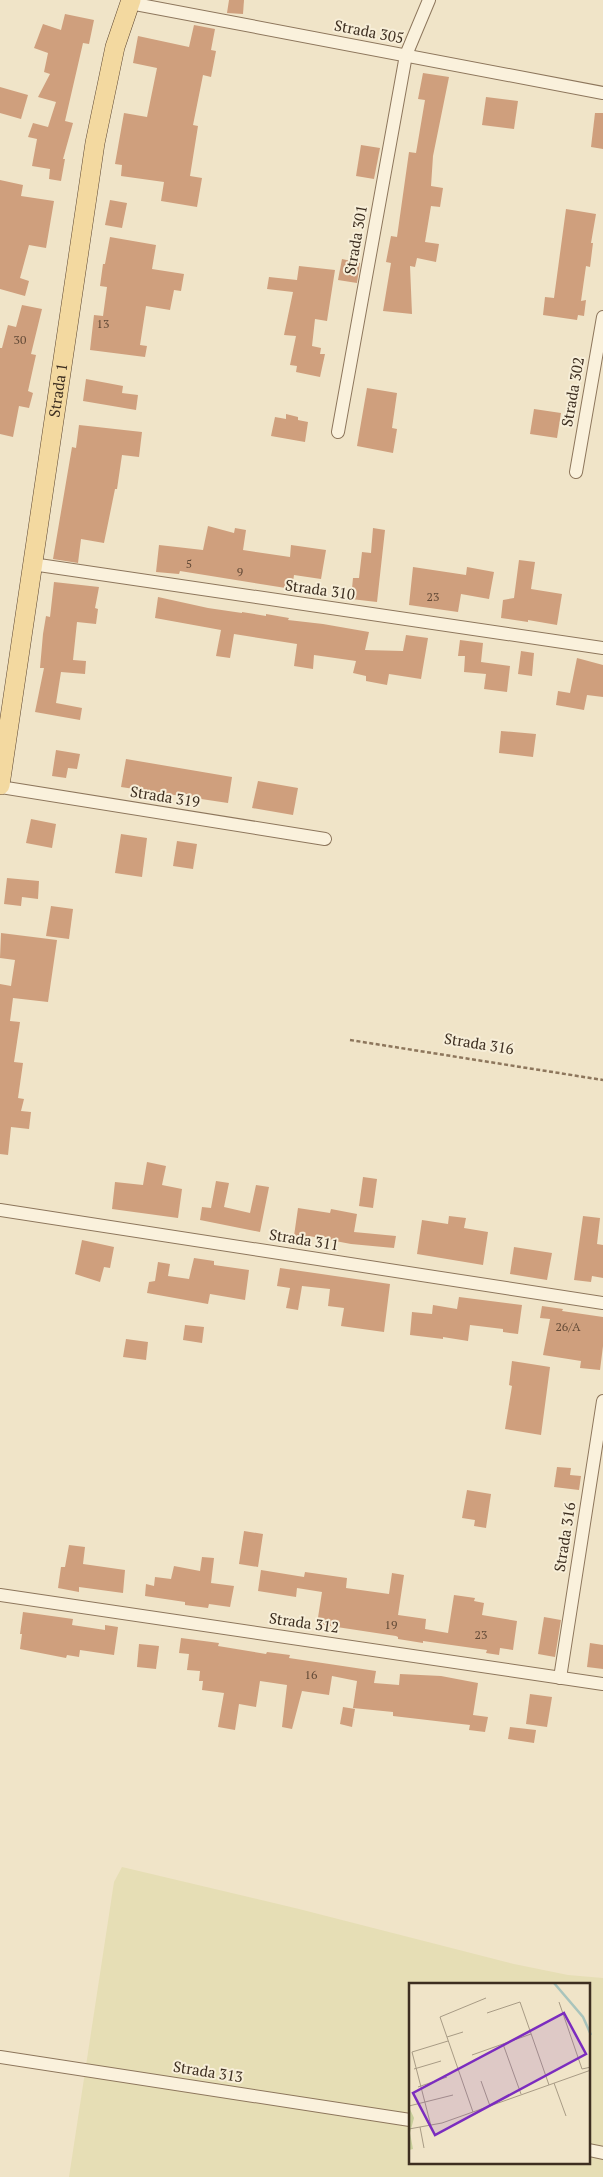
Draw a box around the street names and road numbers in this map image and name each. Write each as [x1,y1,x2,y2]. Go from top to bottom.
street label: Strada 305 [333,14,406,48]
street label: Strada 301 [339,203,371,276]
street label: Strada 302 [556,355,588,428]
street label: Strada 1 [44,362,71,419]
street label: Strada 310 [284,574,356,604]
street label: Strada 319 [129,781,202,811]
street label: Strada 316 [443,1028,516,1058]
street label: Strada 311 [268,1224,341,1254]
street label: Strada 316 [549,1500,579,1573]
street label: Strada 312 [268,1607,340,1637]
street label: Strada 313 [172,2056,245,2086]

